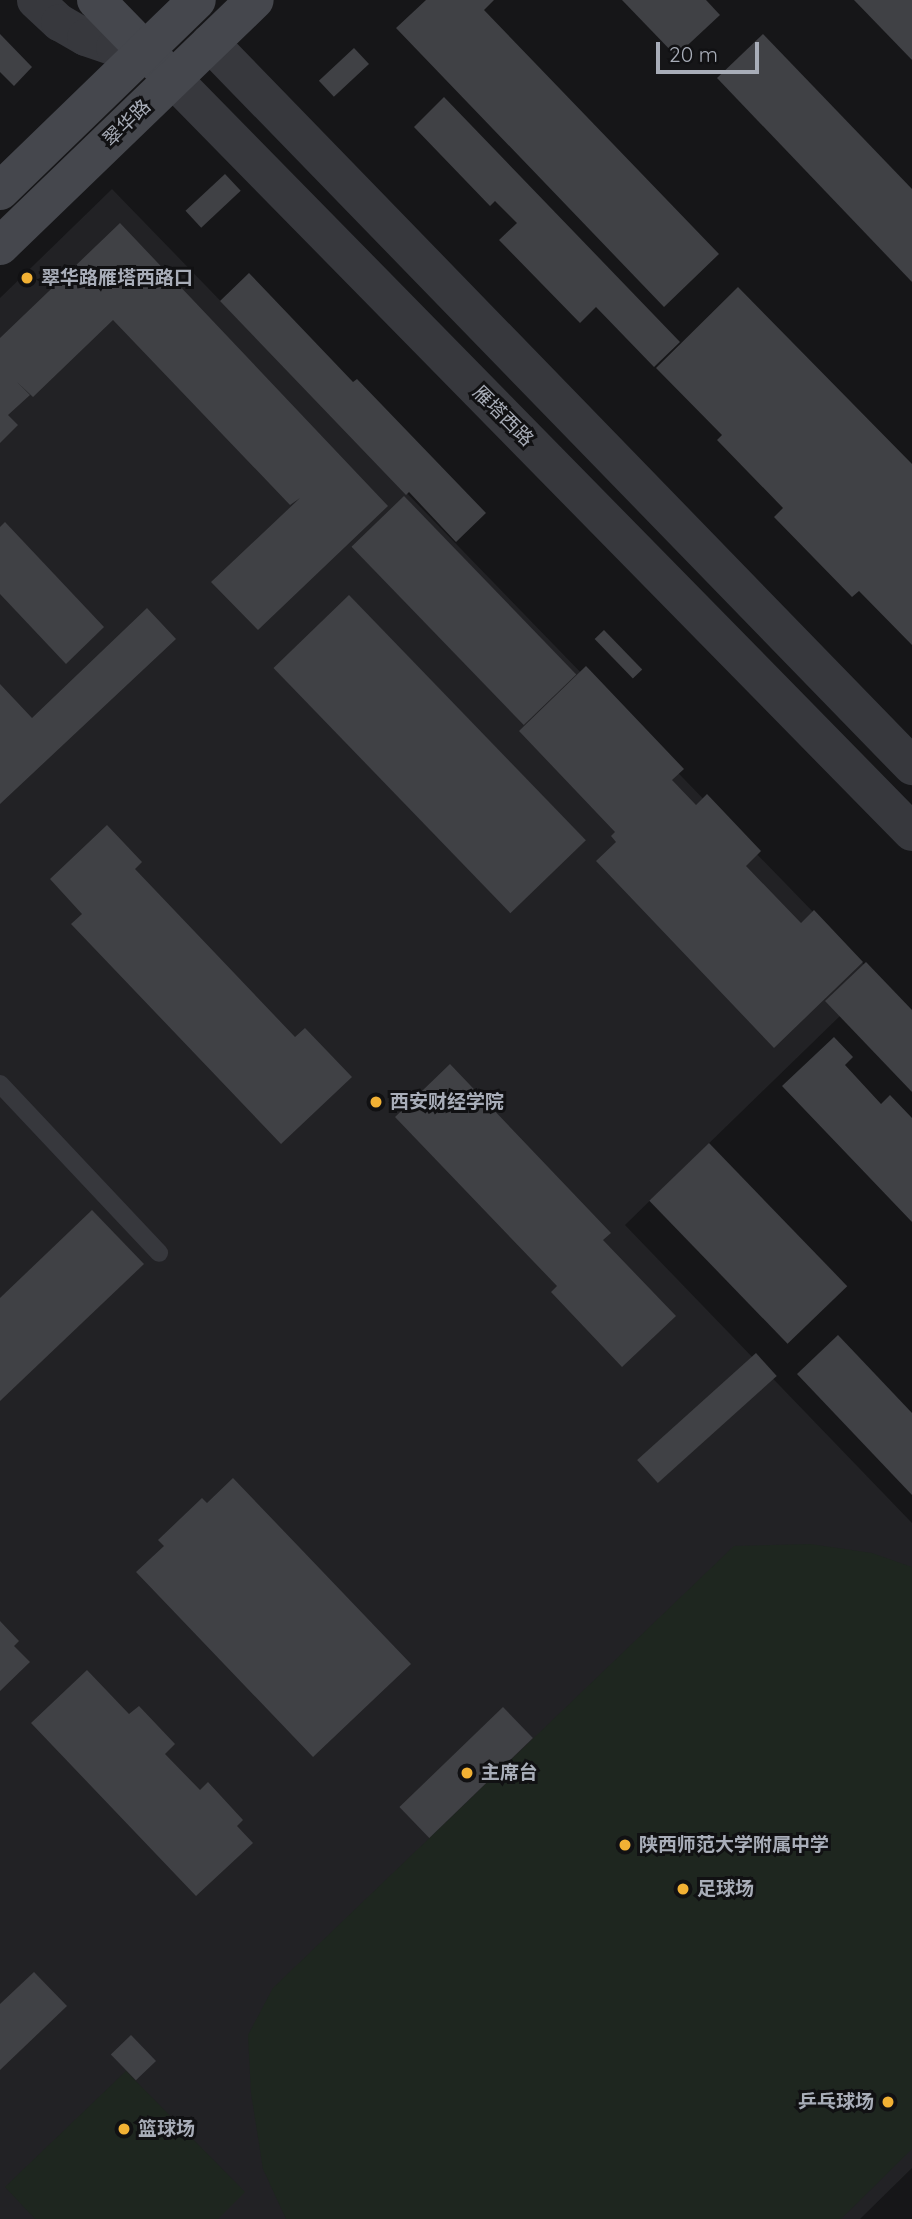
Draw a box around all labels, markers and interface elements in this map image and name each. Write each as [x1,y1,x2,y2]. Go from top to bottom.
scale bar [660,28,763,72]
text: 20 m [669,41,718,67]
street label: 翠华路 [99,95,155,151]
place label: 翠华路雁塔西路口 [41,267,193,289]
marker: 翠华路雁塔西路口 [19,270,35,286]
street label: 雁塔西路 [468,381,538,451]
place label: 西安财经学院 [390,1091,504,1113]
marker: 西安财经学院 [368,1094,384,1110]
place label: 主席台 [481,1762,538,1784]
marker: 主席台 [459,1765,475,1781]
place label: 陕西师范大学附属中学 [639,1834,829,1856]
marker: 陕西师范大学附属中学 [617,1837,633,1853]
place label: 足球场 [697,1878,754,1900]
marker: 足球场 [675,1881,691,1897]
place label: 乒乓球场 [798,2091,874,2113]
marker: 乒乓球场 [880,2094,896,2110]
place label: 篮球场 [138,2118,195,2140]
marker: 篮球场 [116,2121,132,2137]

